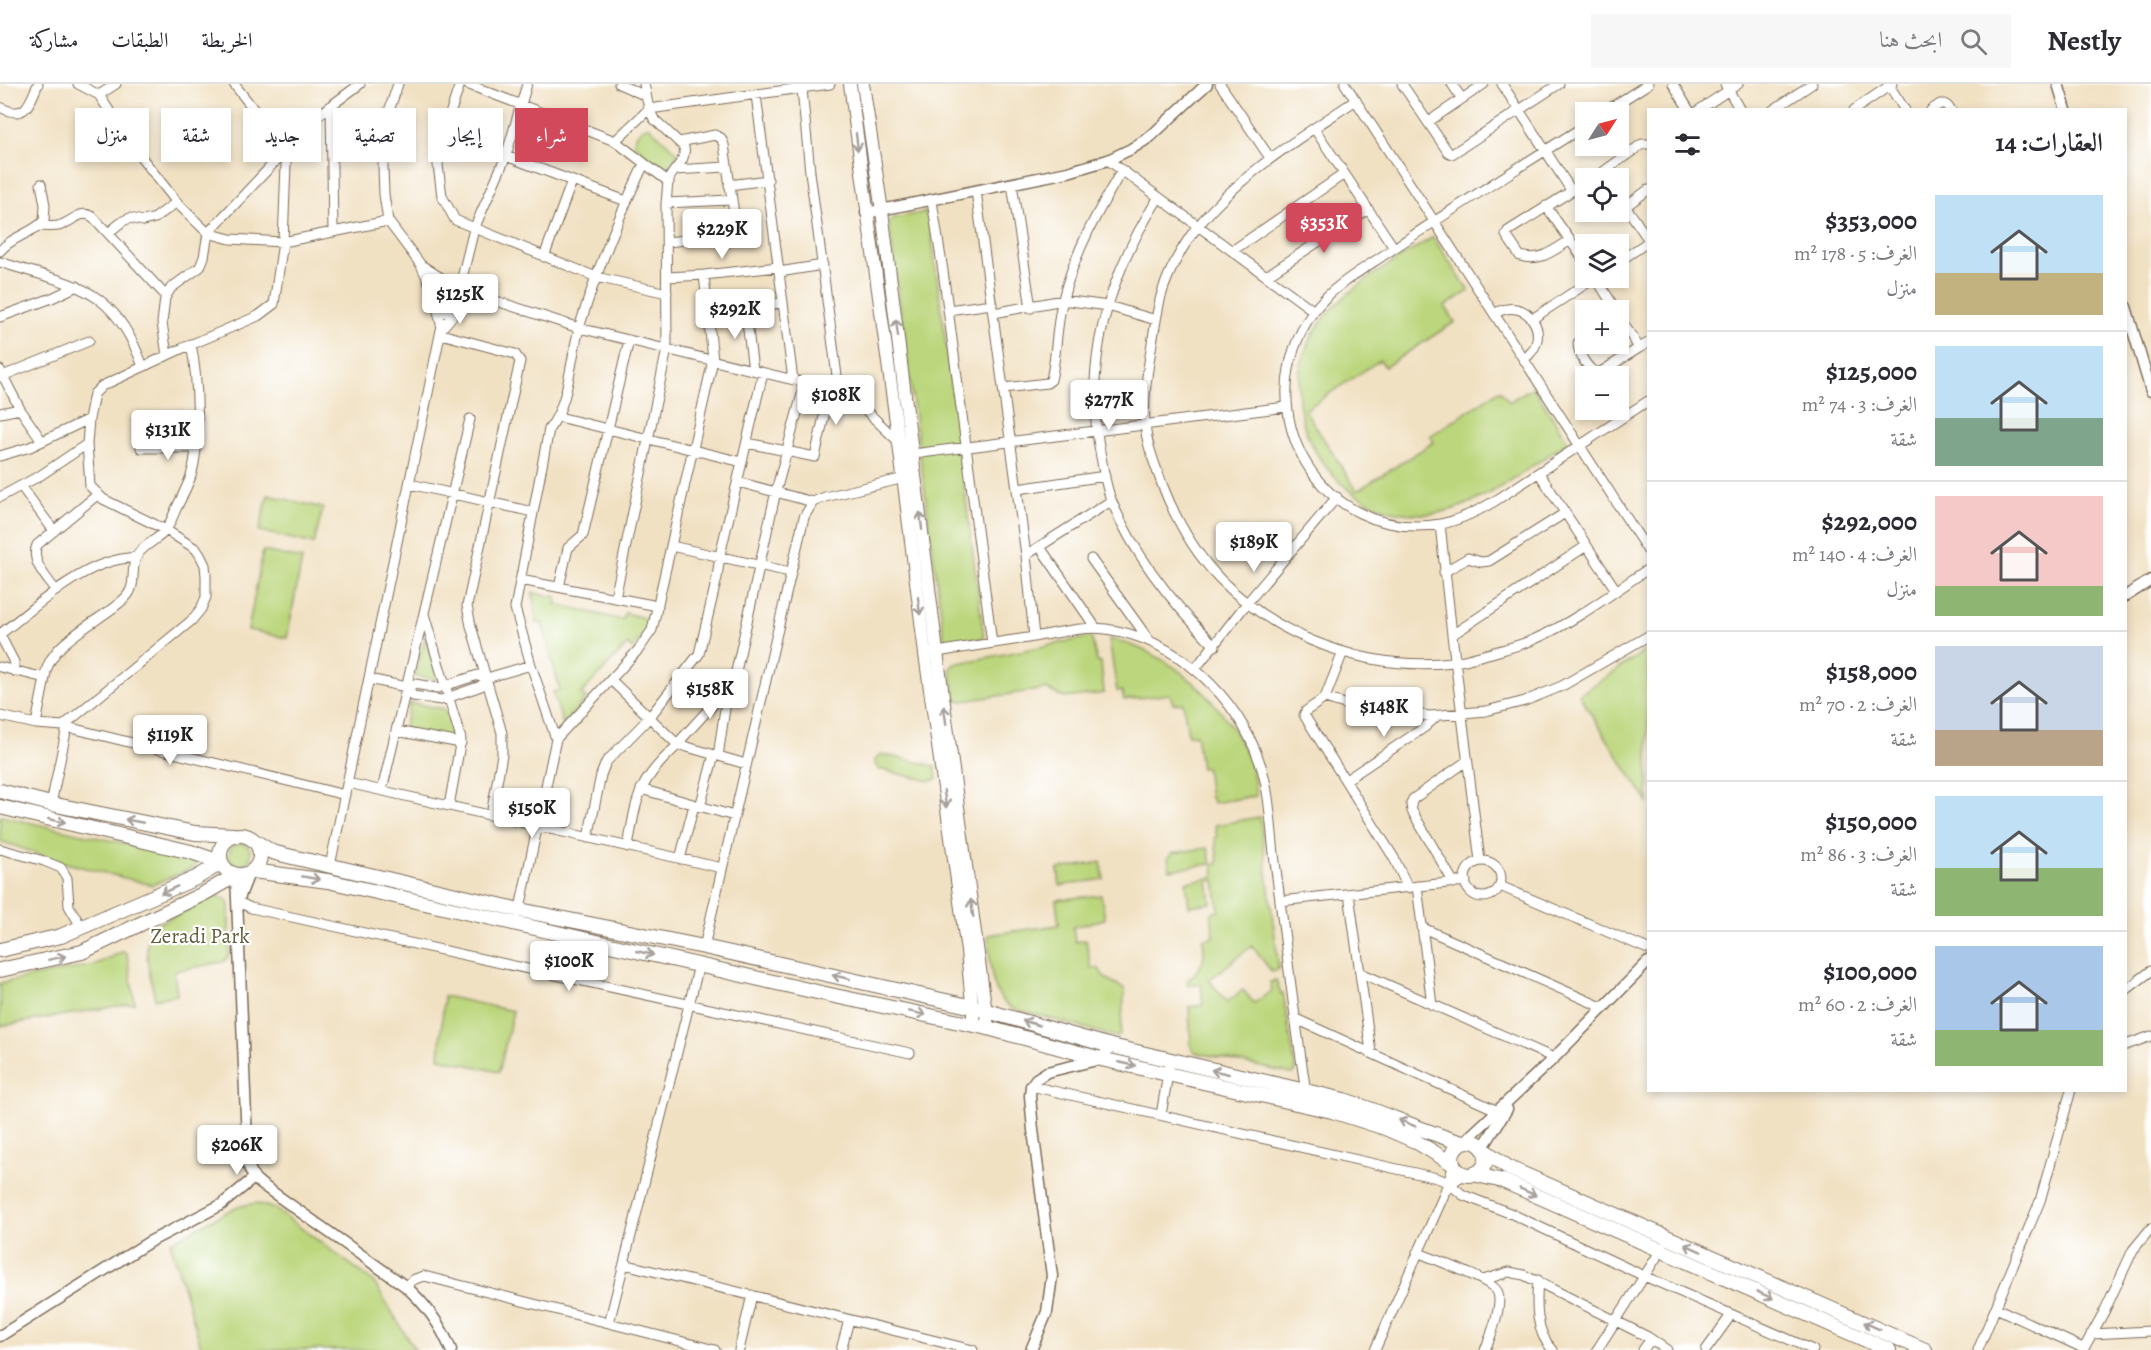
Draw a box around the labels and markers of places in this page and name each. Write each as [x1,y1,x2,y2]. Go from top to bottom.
pin: $353K [1282,203,1366,254]
pin: $229K [680,209,764,260]
pin: $125K [418,274,502,325]
pin: $292K [693,289,777,340]
pin: $108K [794,375,878,426]
pin: $277K [1067,380,1151,431]
pin: $131K [126,410,210,461]
pin: $189K [1212,522,1296,573]
pin: $158K [668,669,752,720]
pin: $148K [1342,687,1426,738]
pin: $119K [128,715,212,766]
pin: $150K [490,788,574,839]
pin: $100K [527,941,611,992]
pin: $206K [195,1125,279,1176]

